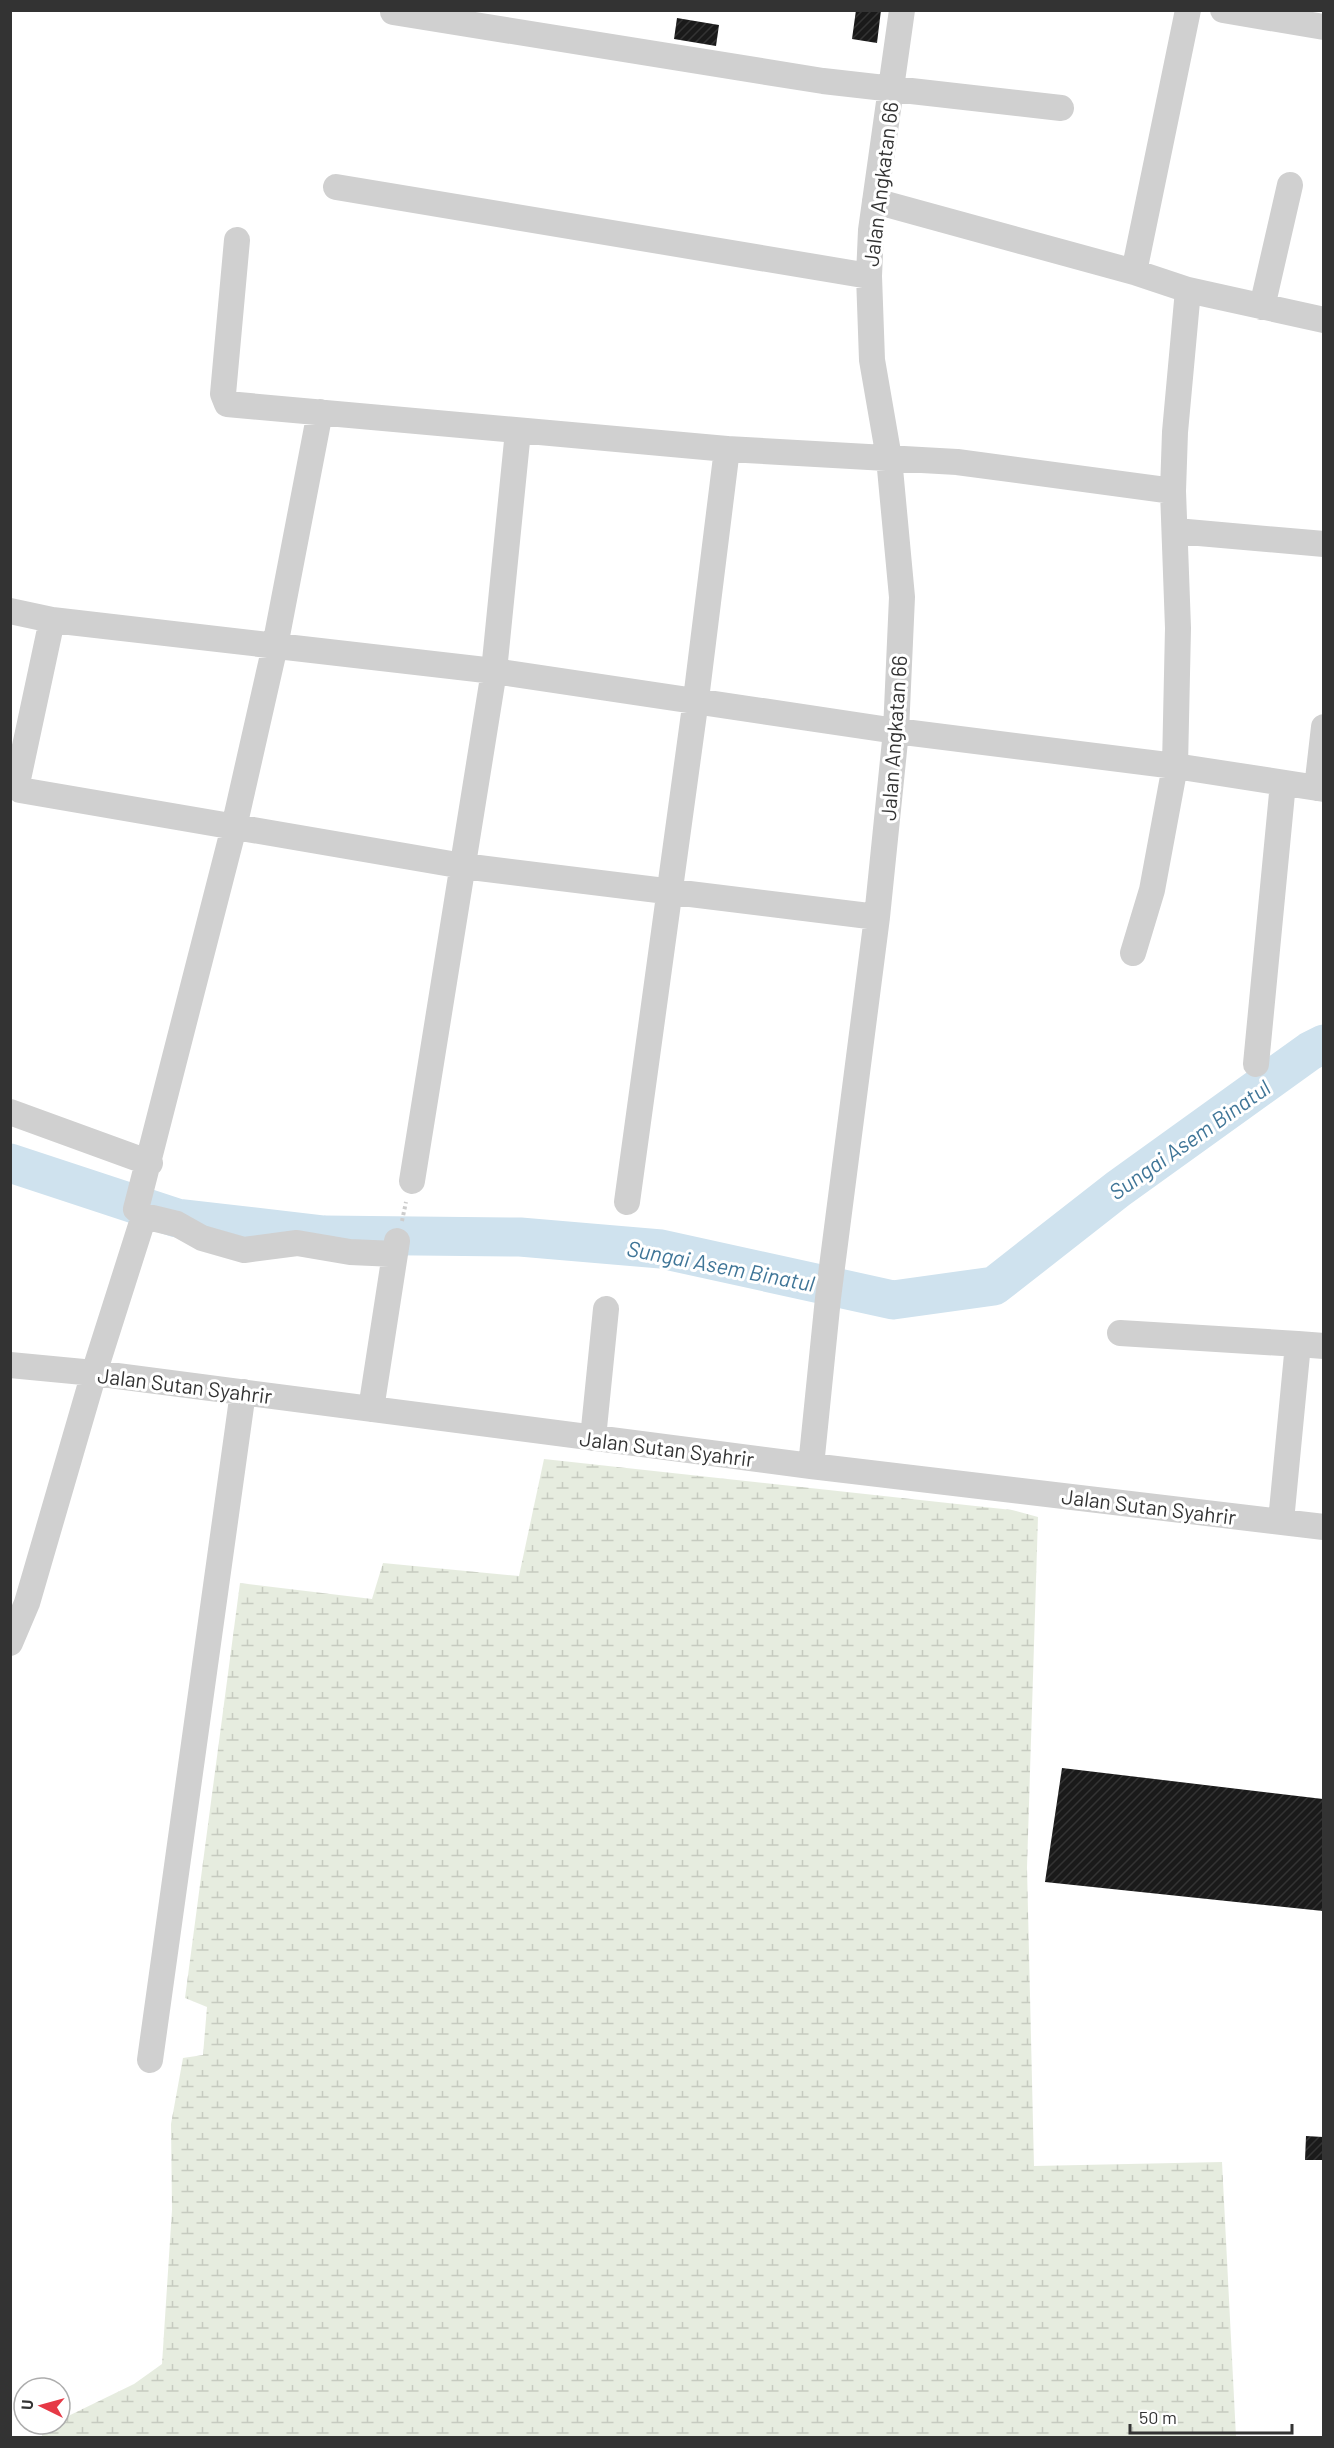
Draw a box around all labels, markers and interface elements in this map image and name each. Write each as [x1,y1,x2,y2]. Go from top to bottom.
street label: Jalan Angkatan 66 [857,100,903,268]
street label: Jalan Angkatan 66 [875,654,911,822]
water label: Sungai Asem Binatul [1103,1074,1275,1204]
water label: Sungai Asem Binatul [625,1234,817,1296]
street label: Jalan Sutan Syahrir [96,1362,274,1408]
street label: Jalan Sutan Syahrir [578,1425,756,1471]
street label: Jalan Sutan Syahrir [1060,1483,1238,1529]
north arrow [12,2376,72,2436]
scale bar [1130,2397,1292,2435]
text: U [17,2399,36,2410]
text: 50 m [1139,2406,1177,2428]

